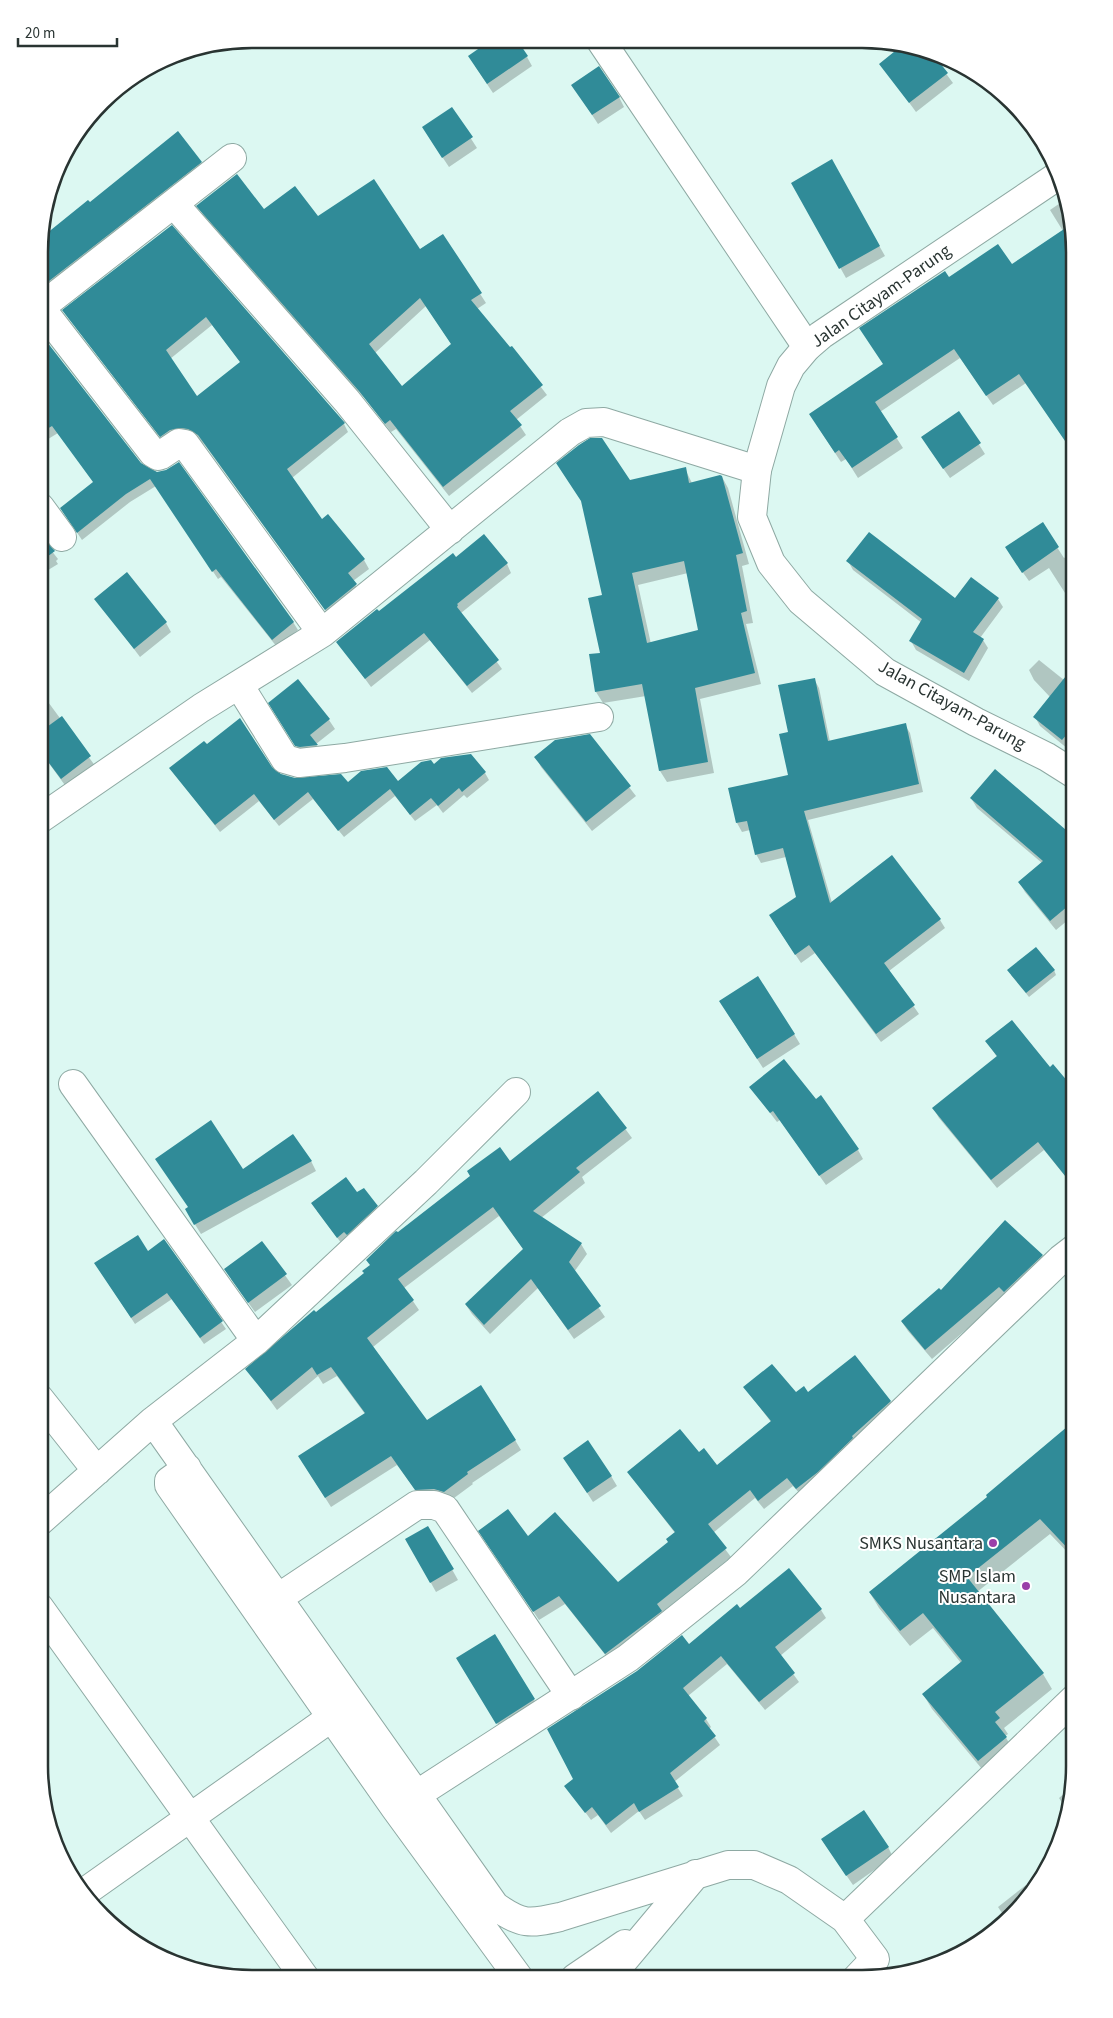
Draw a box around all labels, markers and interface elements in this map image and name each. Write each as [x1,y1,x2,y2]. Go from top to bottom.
scale bar [18,15,116,47]
text: 20 m [25,23,55,44]
street label: Jalan Citayam-Parung [806,238,956,354]
street label: Jalan Citayam-Parung [874,654,1030,756]
place label: SMKS Nusantara [859,1531,983,1556]
marker: SMKS Nusantara [987,1537,999,1549]
place label: SMP Islam Nusantara [938,1564,1016,1610]
marker: SMP Islam Nusantara [1020,1580,1032,1592]

